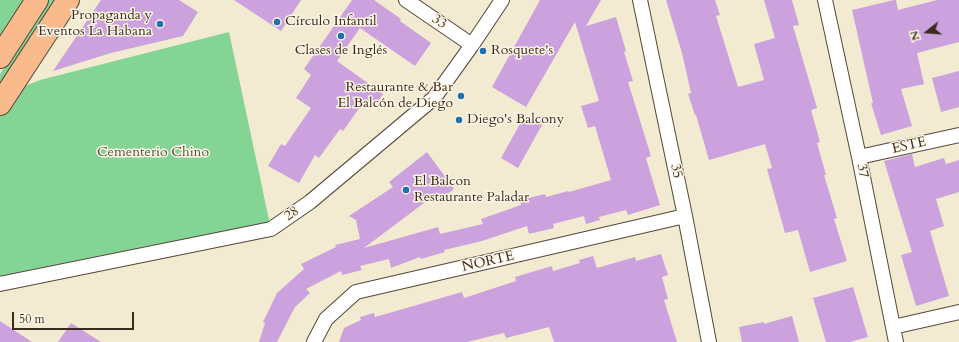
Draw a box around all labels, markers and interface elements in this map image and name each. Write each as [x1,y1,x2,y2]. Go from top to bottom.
place label: Propaganda y Eventos La Habana [38,8,152,40]
street label: 33 [428,11,450,33]
north arrow [907,12,947,52]
place label: Círculo Infantil [285,14,377,30]
marker: Círculo Infantil [272,17,282,27]
marker: Propaganda y Eventos La Habana [155,19,165,29]
text: N [906,29,924,42]
marker: Clases de Inglés [336,31,346,41]
place label: Clases de Inglés [295,43,387,59]
place label: Rosquete's [491,43,553,59]
marker: Rosquete's [478,46,488,56]
place label: Restaurante & Bar El Balcón de Diego [338,80,453,112]
marker: Restaurante & Bar El Balcón de Diego [456,91,466,101]
place label: Diego's Balcony [467,112,564,128]
marker: Diego's Balcony [454,115,464,125]
street label: ESTE [890,134,928,158]
park label: Cementerio Chino [97,145,209,161]
street label: 35 [666,162,686,180]
street label: 37 [852,162,872,180]
place label: El Balcon Restaurante Paladar [414,174,529,206]
marker: El Balcon Restaurante Paladar [401,185,411,195]
street label: 28 [281,203,303,225]
street label: NORTE [460,248,516,276]
scale bar [14,304,136,330]
text: 50 m [19,311,45,327]

